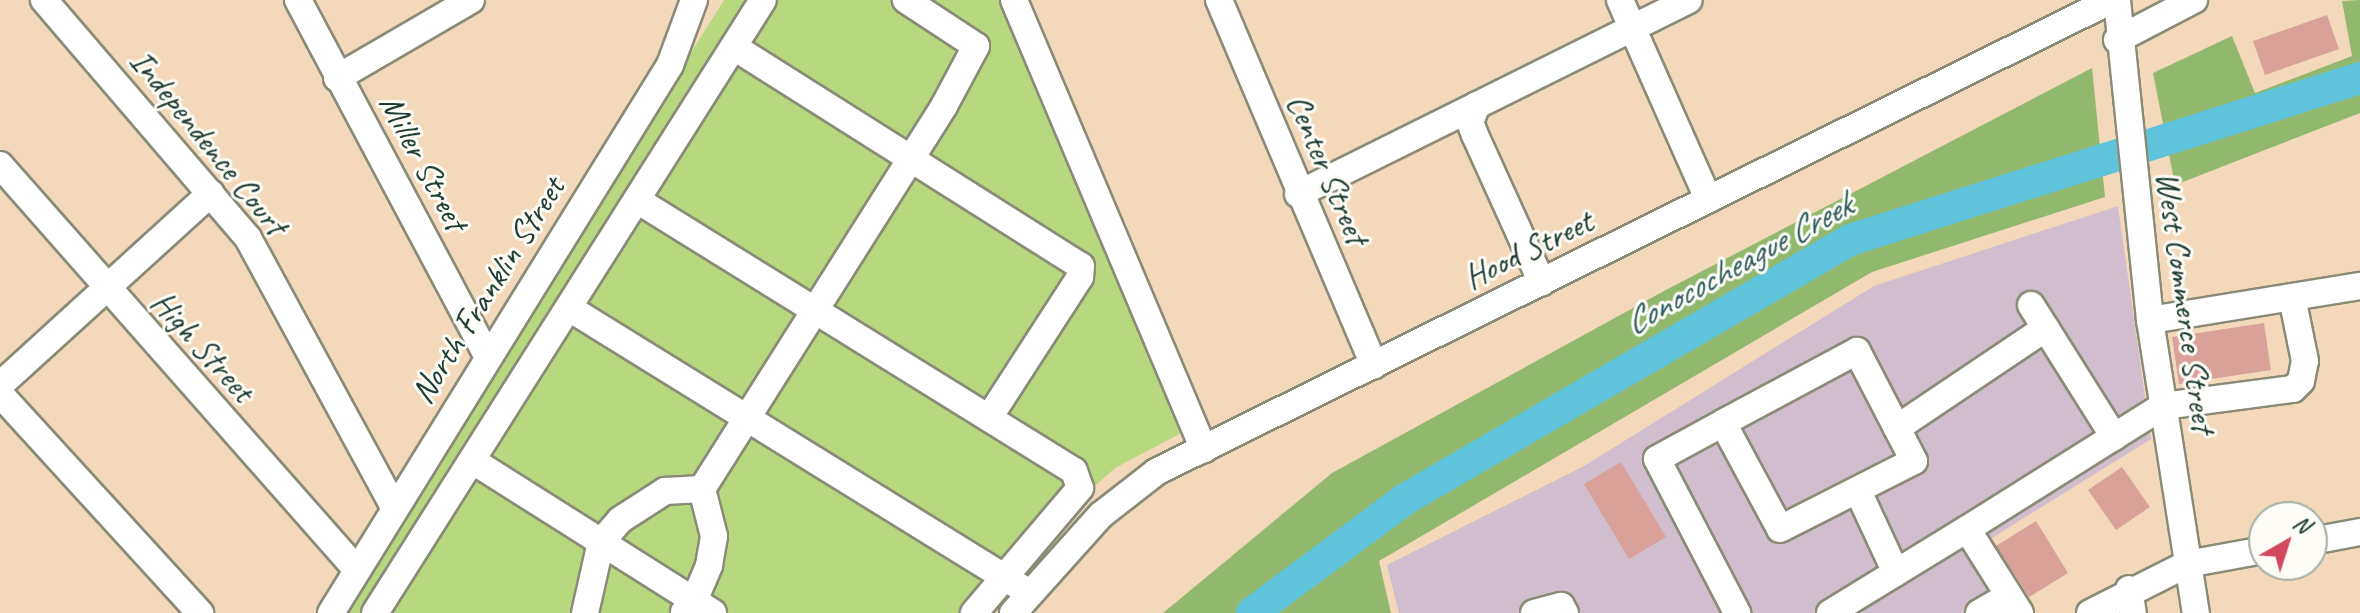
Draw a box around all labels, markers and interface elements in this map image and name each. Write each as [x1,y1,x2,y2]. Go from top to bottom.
street label: Independence Court [122,41,296,243]
street label: Miller Street [371,87,477,237]
street label: Center Street [1278,88,1378,250]
street label: North Franklin Street [401,169,573,411]
street label: West Commerce Street [2147,169,2225,435]
water label: Conococheague Creek [1617,184,1859,344]
street label: Hood Street [1457,200,1599,298]
street label: High Street [142,282,264,410]
north arrow [2248,501,2328,581]
text: N [2288,509,2316,539]

